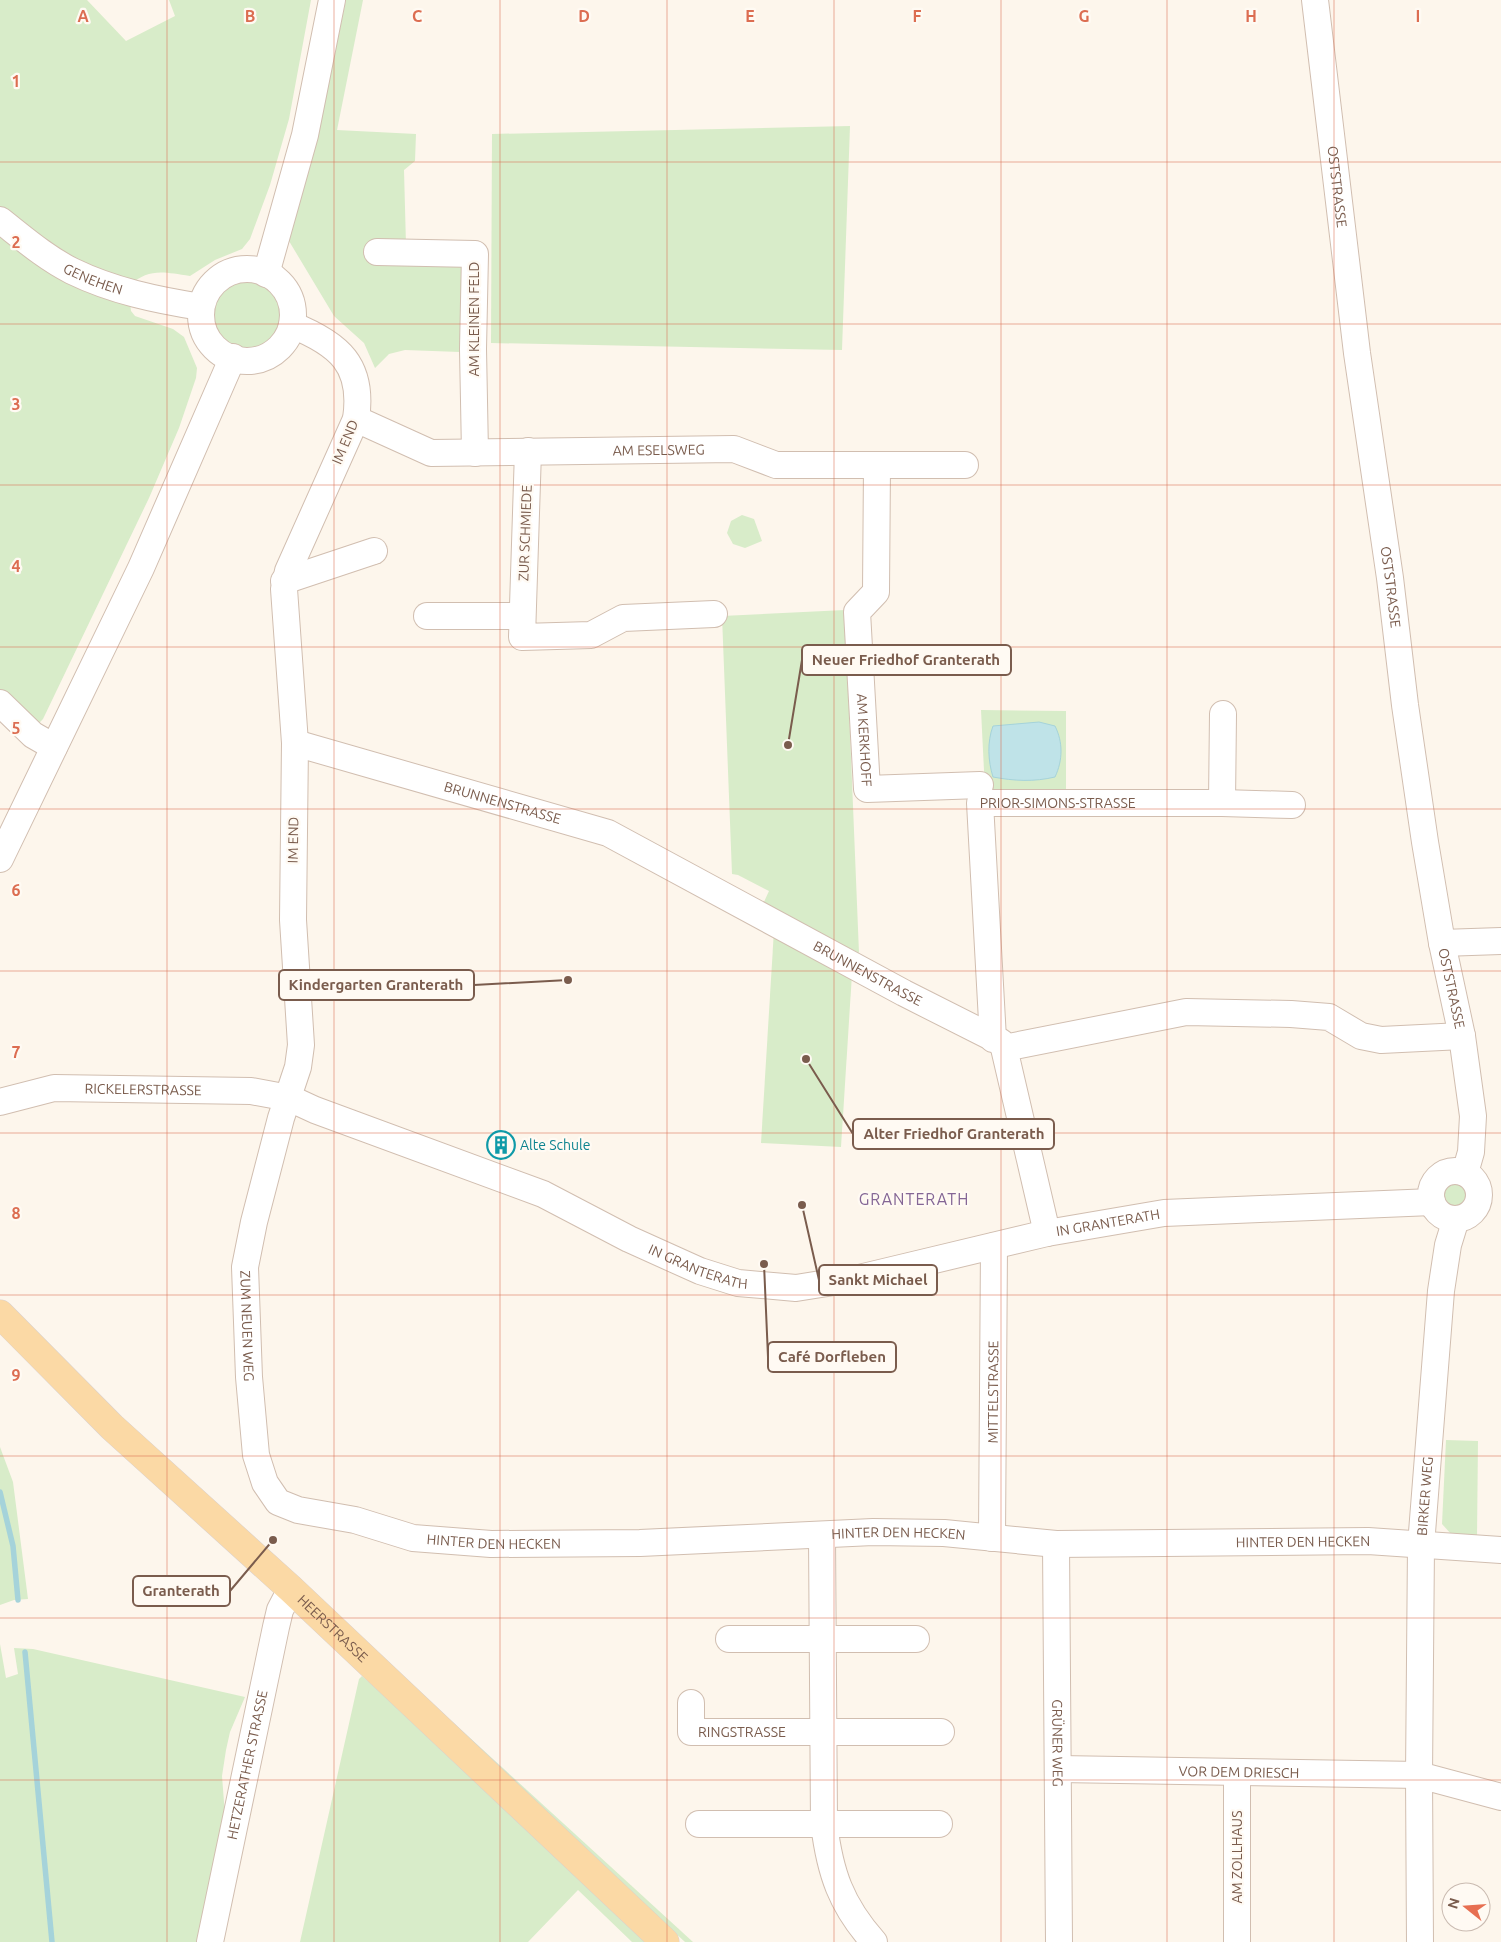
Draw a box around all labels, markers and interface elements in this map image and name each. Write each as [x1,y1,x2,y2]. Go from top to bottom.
text: A [77,7,89,25]
text: B [245,7,255,25]
text: C [412,7,422,25]
text: D [578,7,590,25]
text: E [745,7,755,25]
text: F [913,7,922,25]
text: G [1078,7,1090,25]
text: H [1245,7,1257,25]
text: I [1416,7,1420,25]
text: 1 [11,72,21,90]
street label: OSTSTRASSE [1324,145,1350,229]
text: 2 [11,233,21,251]
street label: GENEHEN [61,260,125,298]
street label: AM KLEINEN FELD [466,261,482,376]
text: 3 [11,395,21,413]
street label: IM END [329,417,362,467]
street label: AM ESELSWEG [612,441,705,459]
street label: ZUR SCHMIEDE [515,484,535,581]
street label: OSTSTRASSE [1377,545,1404,629]
text: 4 [11,557,21,575]
callout: Neuer Friedhof Granterath [802,645,1011,675]
text: Neuer Friedhof Granterath [812,651,1000,668]
street label: AM KERKHOFF [854,693,875,787]
text: 5 [11,719,21,737]
street label: BRUNNENSTRASSE [442,778,563,827]
street label: PRIOR-SIMONS-STRASSE [980,795,1136,811]
street label: IM END [285,816,301,863]
text: 6 [11,881,21,899]
street label: BRUNNENSTRASSE [811,938,925,1009]
street label: OSTSTRASSE [1435,946,1468,1030]
callout: Kindergarten Granterath [279,970,474,1000]
text: Kindergarten Granterath [289,976,463,993]
text: 7 [11,1043,21,1061]
street label: RICKELERSTRASSE [84,1080,202,1098]
callout: Alter Friedhof Granterath [853,1119,1054,1149]
text: Alter Friedhof Granterath [864,1125,1044,1142]
building icon: Alte Schule [486,1130,516,1160]
place label: Alte Schule [520,1137,590,1153]
district label: GRANTERATH [859,1190,969,1208]
text: 8 [11,1204,21,1222]
street label: IN GRANTERATH [1055,1206,1161,1239]
street label: IN GRANTERATH [646,1241,748,1292]
callout: Sankt Michael [819,1265,937,1295]
street label: ZUM NEUEN WEG [237,1270,257,1382]
text: Sankt Michael [829,1271,928,1288]
street label: MITTELSTRASSE [985,1340,1001,1444]
callout: Café Dorfleben [768,1342,896,1372]
text: Café Dorfleben [778,1348,886,1365]
text: 9 [11,1366,21,1384]
street label: BIRKER WEG [1414,1456,1436,1536]
street label: HINTER DEN HECKEN [831,1524,966,1543]
street label: HINTER DEN HECKEN [426,1531,561,1552]
street label: HINTER DEN HECKEN [1236,1533,1370,1550]
callout: Granterath [133,1576,230,1606]
text: Granterath [142,1582,220,1599]
street label: HEERSTRASSE [294,1592,371,1665]
street label: HETZERATHER STRASSE [224,1689,271,1841]
street label: GRÜNER WEG [1049,1699,1066,1787]
street label: RINGSTRASSE [698,1724,786,1740]
street label: VOR DEM DRIESCH [1179,1763,1299,1781]
street label: AM ZOLLHAUS [1229,1810,1245,1904]
north arrow [1441,1882,1491,1932]
text: N [1444,1896,1463,1911]

